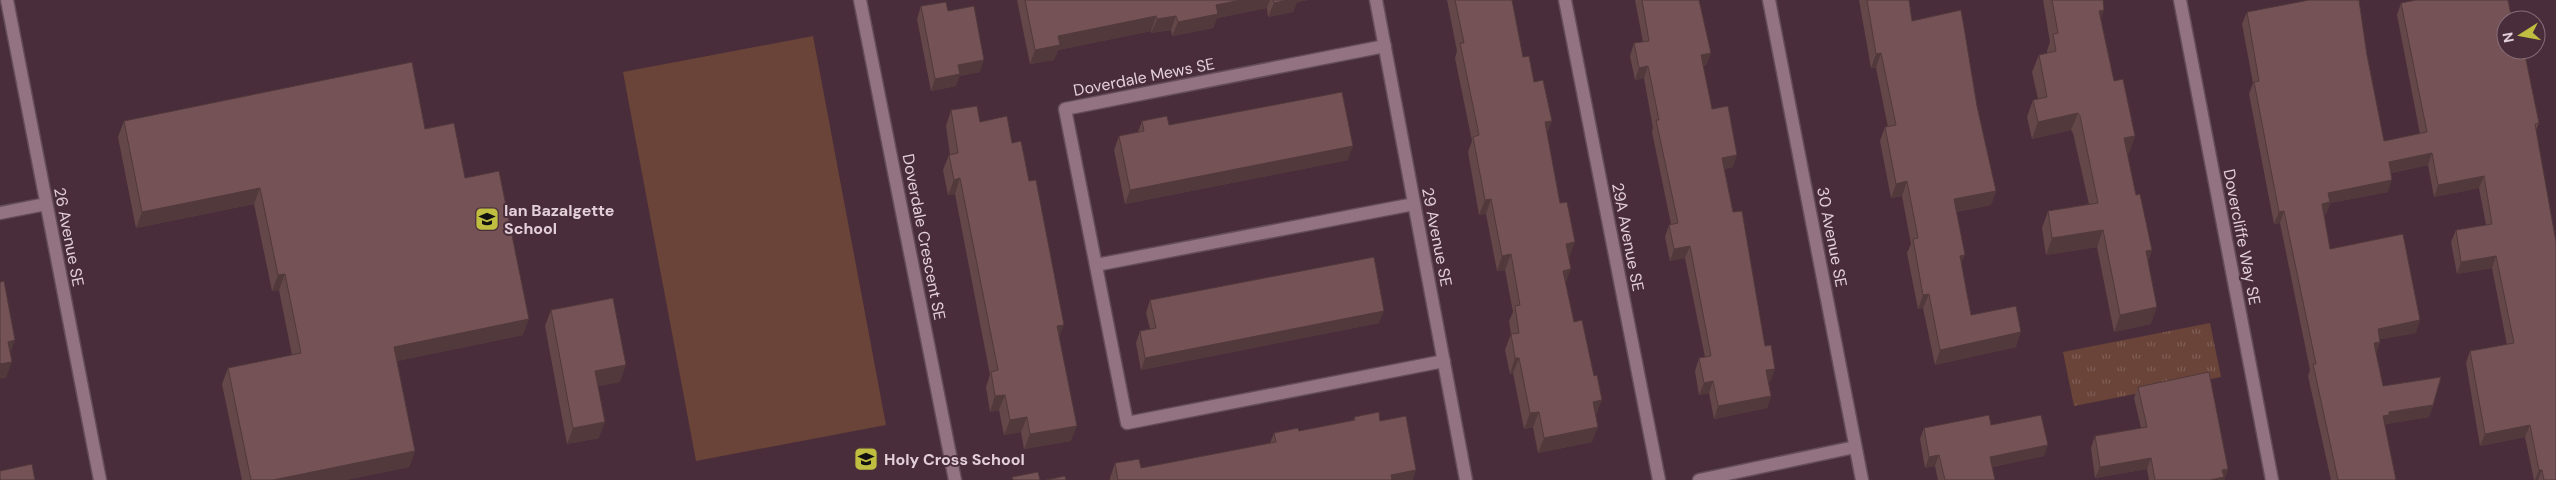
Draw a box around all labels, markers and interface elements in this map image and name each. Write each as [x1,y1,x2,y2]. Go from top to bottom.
north arrow [2496,10,2546,60]
text: N [2498,31,2518,44]
street label: Doverdale Mews SE [1072,53,1216,101]
street label: Doverdale Crescent SE [898,152,950,322]
street label: Dovercliffe Way SE [2219,167,2265,307]
street label: 29A Avenue SE [1607,181,1649,293]
street label: 30 Avenue SE [1812,185,1852,289]
street label: 26 Avenue SE [49,186,89,288]
street label: 29 Avenue SE [1417,186,1457,288]
place label: Ian Bazalgette School [504,200,614,239]
school or university icon: Ian Bazalgette School [474,206,500,232]
school or university icon: Holy Cross School [853,446,879,472]
place label: Holy Cross School [884,449,1025,470]

